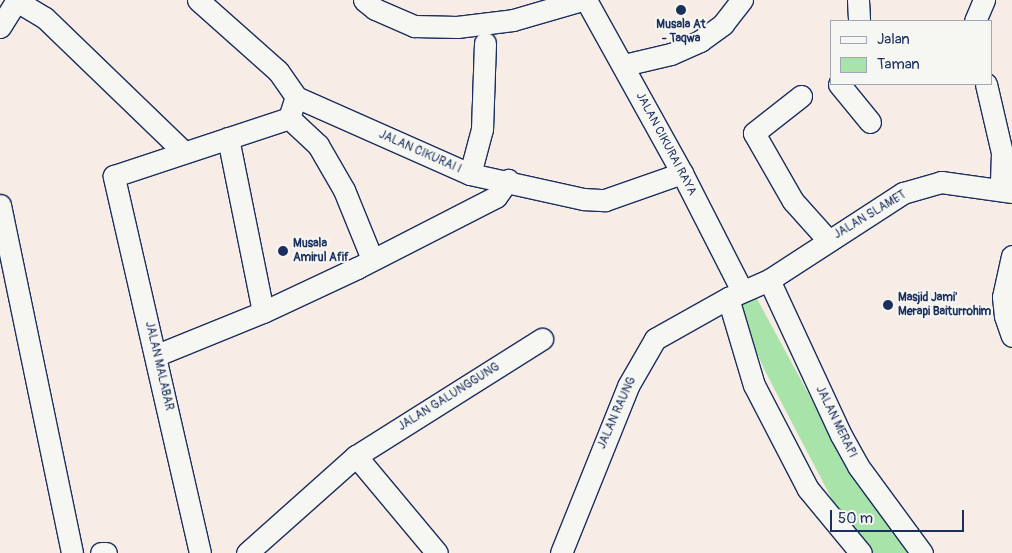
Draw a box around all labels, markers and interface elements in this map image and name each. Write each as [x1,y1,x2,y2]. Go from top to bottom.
marker: Musala At - Taqwa [675,4,687,16]
place label: Musala At - Taqwa [656,18,706,46]
legend [830,20,992,85]
text: Jalan [877,30,910,49]
text: Taman [877,55,920,74]
street label: JALAN CIKURAI RAYA [633,90,699,198]
street label: JALAN CIKURAI I [376,127,464,177]
street label: JALAN SLAMET [831,188,909,242]
place label: Musala Amirul Afif [293,237,349,265]
marker: Musala Amirul Afif [277,245,289,257]
place label: Masjid Jami' Merapi Baiturrohim [898,291,991,319]
marker: Masjid Jami' Merapi Baiturrohim [882,299,894,311]
street label: JALAN MALABAR [142,320,176,412]
street label: JALAN GALUNGGUNG [395,360,503,434]
street label: JALAN RAUNG [595,375,639,451]
street label: JALAN MERAPI [812,384,860,460]
scale bar [832,500,966,532]
text: 50 m [838,509,873,528]

